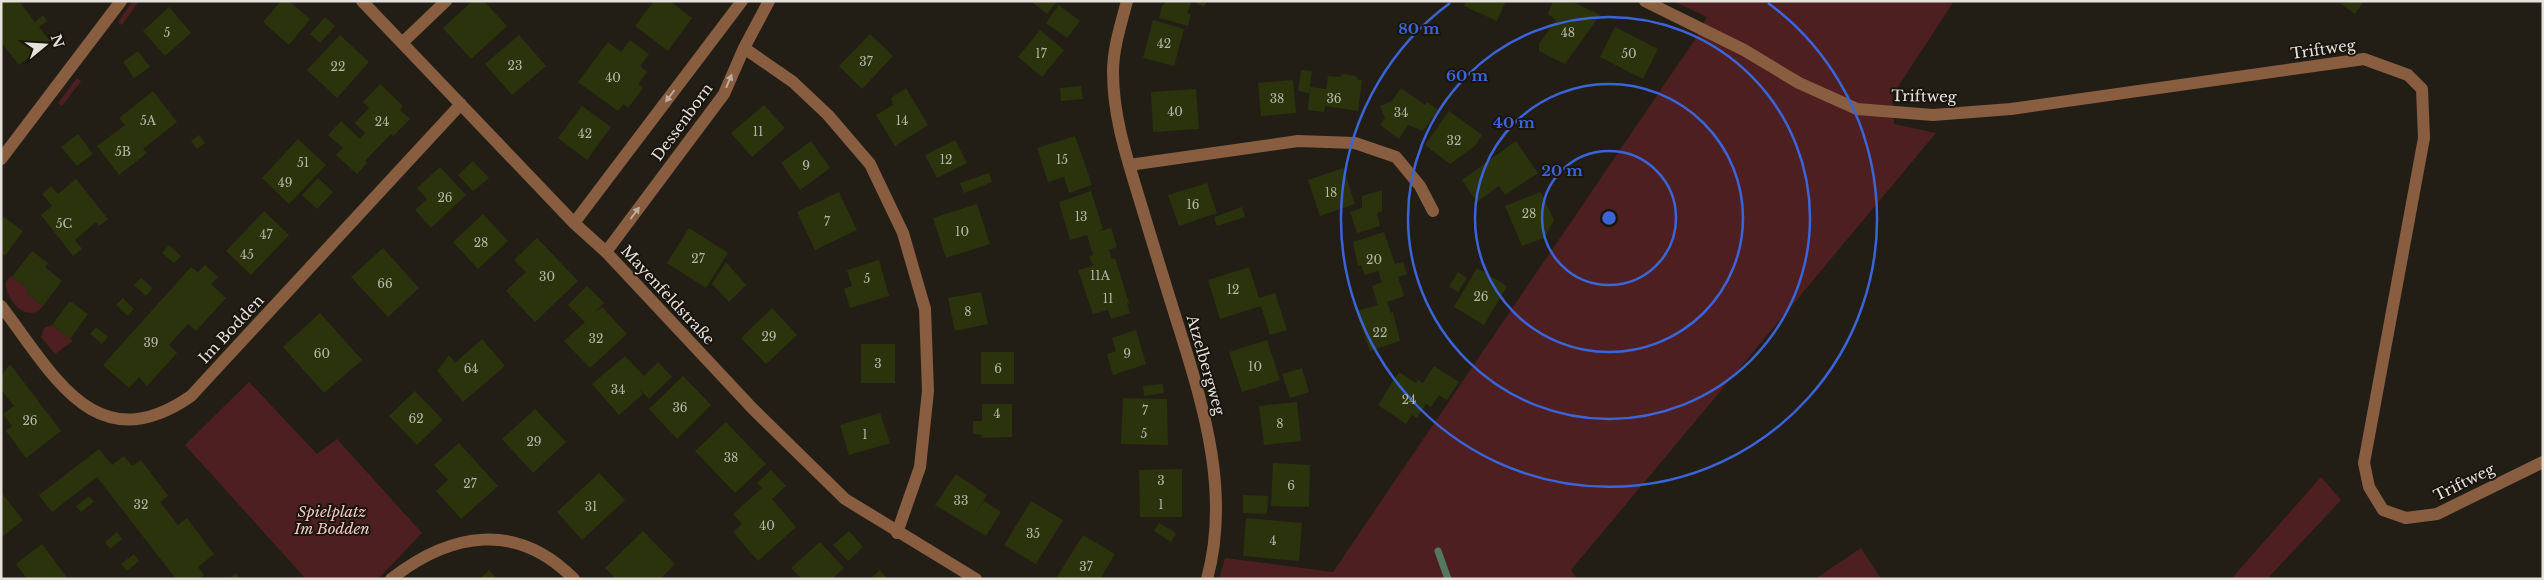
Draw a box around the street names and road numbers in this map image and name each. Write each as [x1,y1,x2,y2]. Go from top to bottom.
street label: Triftweg [2289,35,2358,63]
street label: Dessenborn [647,79,717,165]
street label: Triftweg [1891,86,1958,106]
street label: Mayenfeldstraße [617,241,719,349]
street label: Im Bodden [194,291,268,367]
street label: Atzelbergweg [1182,312,1230,418]
street label: Triftweg [2431,459,2498,505]

